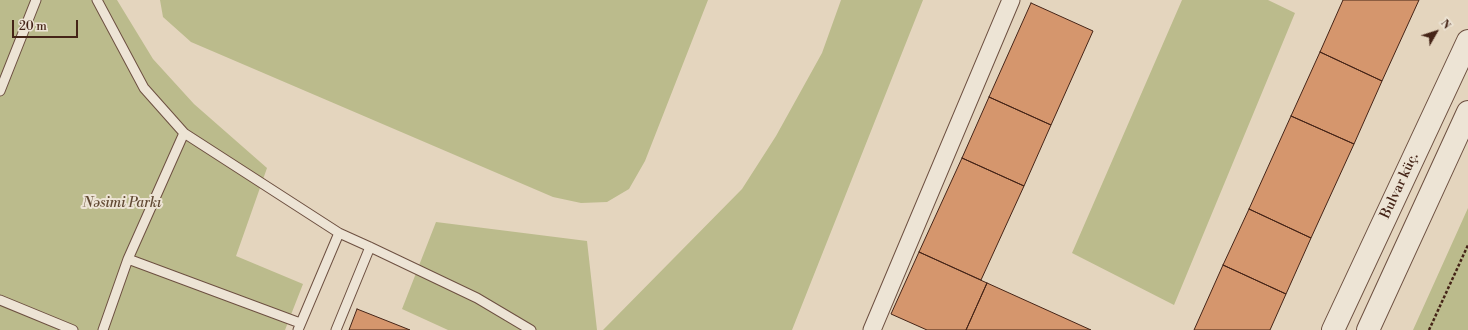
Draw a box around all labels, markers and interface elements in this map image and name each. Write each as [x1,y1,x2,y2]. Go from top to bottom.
scale bar [14,12,80,38]
north arrow [1416,12,1456,52]
text: N [1437,17,1453,32]
text: 20 m [19,19,47,34]
street label: Bulvar küç. [1377,150,1423,222]
park label: Nəsimi Parkı [83,196,161,212]

